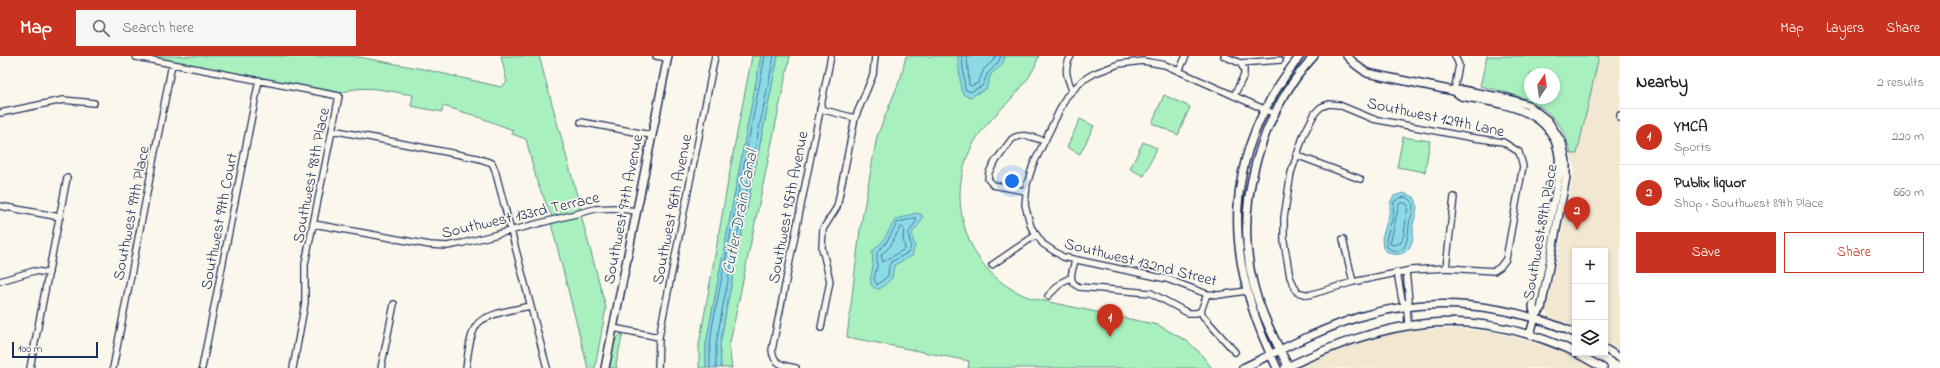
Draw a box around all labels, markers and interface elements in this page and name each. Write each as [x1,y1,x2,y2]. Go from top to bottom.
search box [76,10,356,46]
text: Map [20,15,52,42]
icon: search [90,17,112,39]
text: Search here [122,17,194,39]
text: Map [1780,18,1804,39]
text: Layers [1826,18,1864,39]
text: Share [1886,18,1920,39]
north arrow [1524,68,1560,104]
text: Nearby [1636,70,1688,95]
text: 2 results [1877,73,1924,92]
street label: Southwest 129th Lane [1364,92,1508,144]
street label: Southwest 98th Place [287,105,337,245]
text: YMCA [1674,116,1707,138]
text: 1 [1647,127,1651,146]
text: 220 m [1892,127,1924,146]
street label: Southwest 95th Avenue [762,128,816,286]
street label: Southwest 96th Avenue [647,131,699,287]
street label: Southwest 97th Avenue [598,132,650,286]
text: Sports [1674,138,1711,157]
street label: Southwest 99th Place [107,143,157,283]
water label: Cutler Drain Canal [716,146,765,277]
street label: Southwest 99th Court [195,150,245,292]
street label: Southwest 89th Place [1517,162,1565,302]
your location [1002,171,1022,191]
text: Publix liquor [1674,172,1746,194]
text: 2 [1646,183,1652,202]
text: 660 m [1894,183,1924,202]
street label: Southwest 133rd Terrace [439,186,603,246]
text: Shop · Southwest 89th Place [1674,194,1823,213]
pin: 2 [1564,197,1590,230]
street label: Southwest 132nd Street [1062,232,1220,294]
button: Save [1636,232,1776,273]
button: Share [1784,232,1924,273]
map controls [1572,248,1608,356]
button: + [1572,248,1608,284]
button: − [1572,284,1608,320]
pin: 1 [1097,304,1123,337]
button: layers [1572,320,1608,356]
scale bar [12,340,98,359]
text: 100 m [18,341,42,357]

